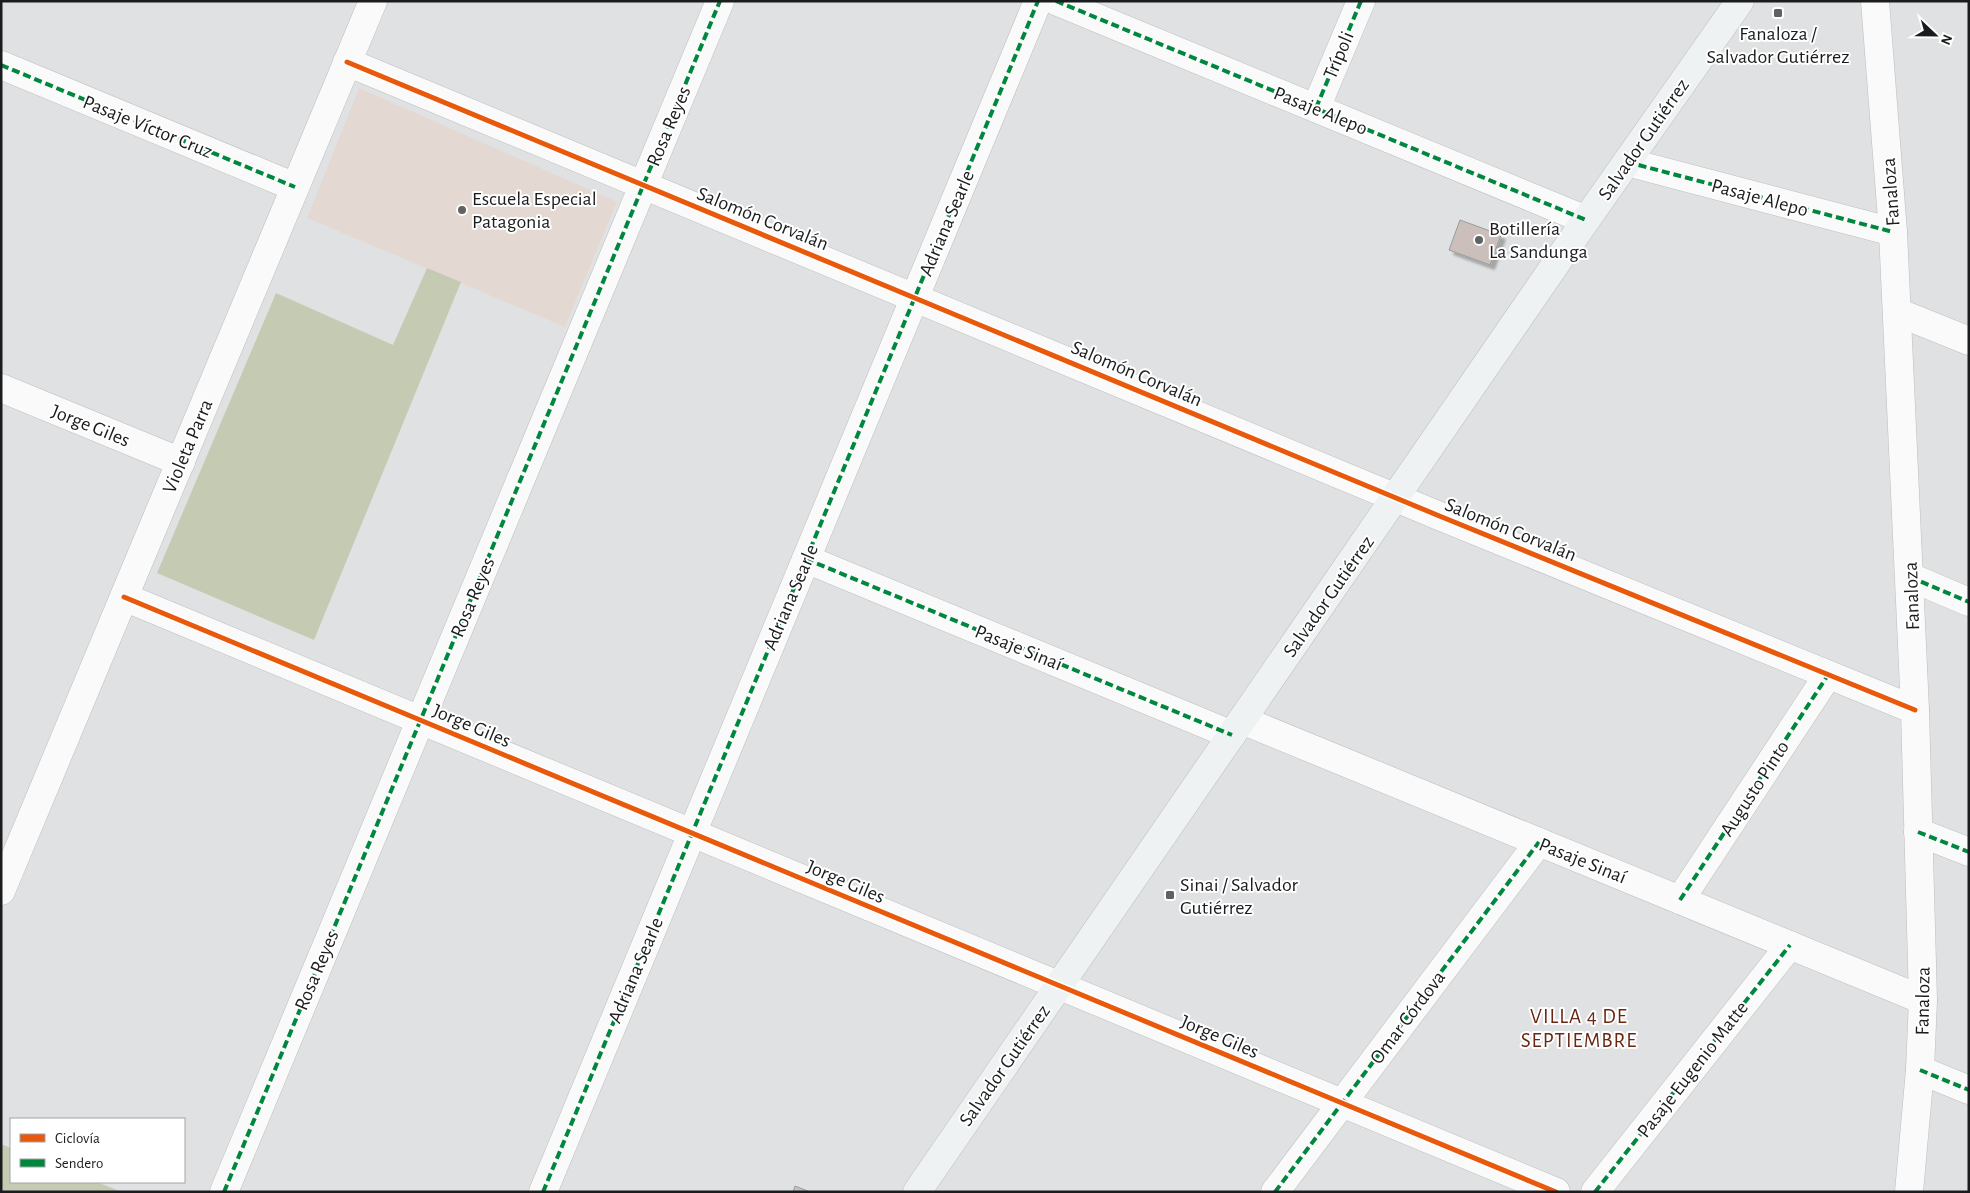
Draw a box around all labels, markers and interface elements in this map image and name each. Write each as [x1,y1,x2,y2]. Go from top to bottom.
marker: Fanaloza / Salvador Gutiérrez [1772,7,1784,19]
north arrow [1910,10,1960,60]
place label: Fanaloza / Salvador Gutiérrez [1707,24,1849,67]
street label: Trípoli [1320,29,1358,82]
text: N [1938,32,1954,47]
street label: Salvador Gutiérrez [1595,75,1693,204]
street label: Pasaje Alepo [1271,83,1370,139]
street label: Rosa Reyes [643,84,695,169]
street label: Pasaje Víctor Cruz [80,92,215,162]
street label: Fanaloza [1879,157,1903,227]
street label: Adriana Searle [916,168,978,279]
street label: Pasaje Alepo [1709,175,1810,220]
street label: Salomón Corvalán [694,183,831,254]
place label: Escuela Especial Patagonia [472,189,597,232]
marker: Escuela Especial Patagonia [456,204,468,216]
place label: Botillería La Sandunga [1489,219,1588,262]
marker: Botillería La Sandunga [1473,234,1485,246]
street label: Salomón Corvalán [1068,337,1205,410]
street label: Violeta Parra [159,397,217,496]
street label: Jorge Giles [49,401,133,451]
street label: Salomón Corvalán [1442,494,1579,565]
street label: Salvador Gutiérrez [1280,532,1378,661]
street label: Adriana Searle [760,542,822,653]
street label: Rosa Reyes [447,555,499,640]
street label: Fanaloza [1901,561,1923,631]
street label: Pasaje Sinaí [972,621,1065,675]
street label: Jorge Giles [430,701,514,751]
street label: Augusto Pinto [1717,737,1793,840]
street label: Pasaje Sinaí [1536,834,1629,888]
street label: Jorge Giles [804,857,888,907]
place label: Sinai / Salvador Gutiérrez [1180,875,1299,918]
marker: Sinai / Salvador Gutiérrez [1164,889,1176,901]
street label: Adriana Searle [605,915,667,1026]
street label: Rosa Reyes [291,928,343,1013]
street label: Omar Córdova [1366,967,1449,1068]
street label: Fanaloza [1912,967,1934,1036]
street label: Pasaje Eugenio Matte [1634,998,1752,1141]
street label: Salvador Gutiérrez [956,1001,1054,1130]
district label: VILLA 4 DE SEPTIEMBRE [1521,1006,1637,1051]
street label: Jorge Giles [1178,1012,1262,1062]
legend [10,1118,185,1183]
text: Ciclovía [55,1131,100,1146]
text: Sendero [55,1156,103,1171]

